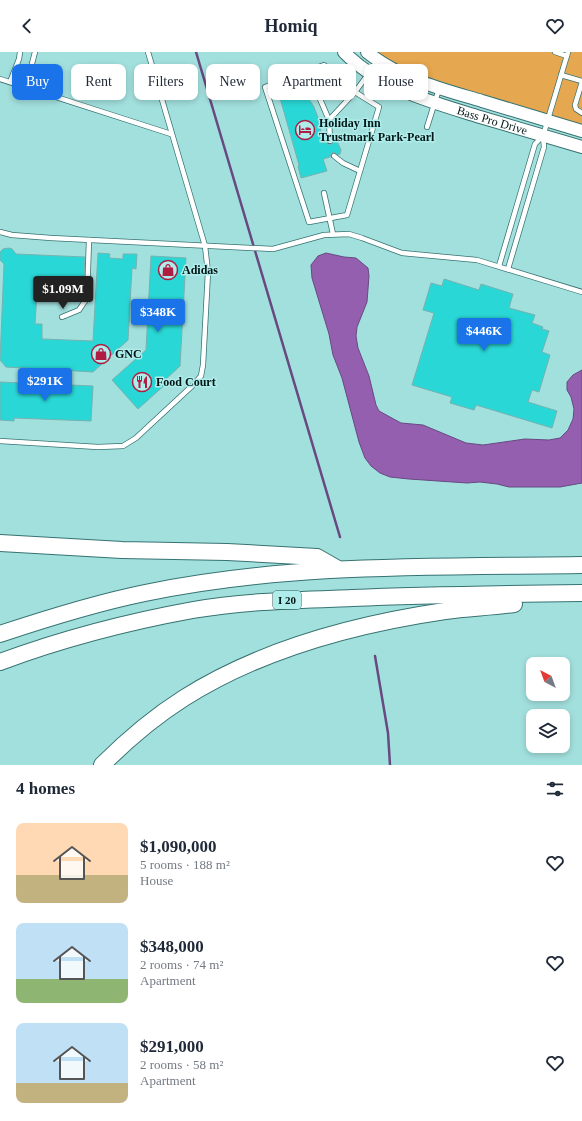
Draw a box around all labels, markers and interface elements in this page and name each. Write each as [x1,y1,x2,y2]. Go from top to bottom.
icon: back [16,15,38,37]
icon: heart [544,15,566,37]
text: Homiq [264,16,318,36]
chip: Buy [12,64,63,100]
chip: Rent [71,64,126,100]
chip: Filters [134,64,198,100]
chip: New [206,64,260,100]
chip: Apartment [268,64,356,100]
chip: House [364,64,428,100]
street label: Bass Pro Drive [455,103,529,138]
place label: Holiday Inn Trustmark Park-Pearl [319,116,435,144]
hotel icon: Holiday Inn Trustmark Park-Pearl [294,119,316,141]
shop icon: Adidas [157,259,179,281]
place label: Adidas [182,263,218,277]
pin: $1.09M [30,276,96,310]
text: $1.09M [42,281,84,296]
pin: $348K [130,299,186,333]
text: $348K [140,304,176,319]
pin: $446K [456,318,512,352]
text: $446K [466,323,502,338]
shop icon: GNC [90,343,112,365]
place label: GNC [115,347,142,361]
pin: $291K [17,368,73,402]
restaurant icon: Food Court [131,371,153,393]
text: $291K [27,373,63,388]
place label: Food Court [156,375,216,389]
road number: I 20 [273,591,301,609]
north arrow [526,657,570,701]
map controls [526,657,570,753]
button: layers [526,709,570,753]
icon: filters [544,778,566,800]
text: 4 homes [16,779,75,798]
text: $1,090,000 [140,837,217,856]
icon: home [48,839,96,887]
icon: heart [544,852,566,874]
text: 5 rooms · 188 m² [140,857,230,872]
text: House [140,873,173,888]
text: $348,000 [140,937,204,956]
icon: home [48,939,96,987]
icon: heart [544,952,566,974]
text: 2 rooms · 74 m² [140,957,223,972]
text: Apartment [140,973,196,988]
text: $291,000 [140,1037,204,1056]
icon: home [48,1039,96,1087]
icon: heart [544,1052,566,1074]
text: 2 rooms · 58 m² [140,1057,223,1072]
text: Apartment [140,1073,196,1088]

